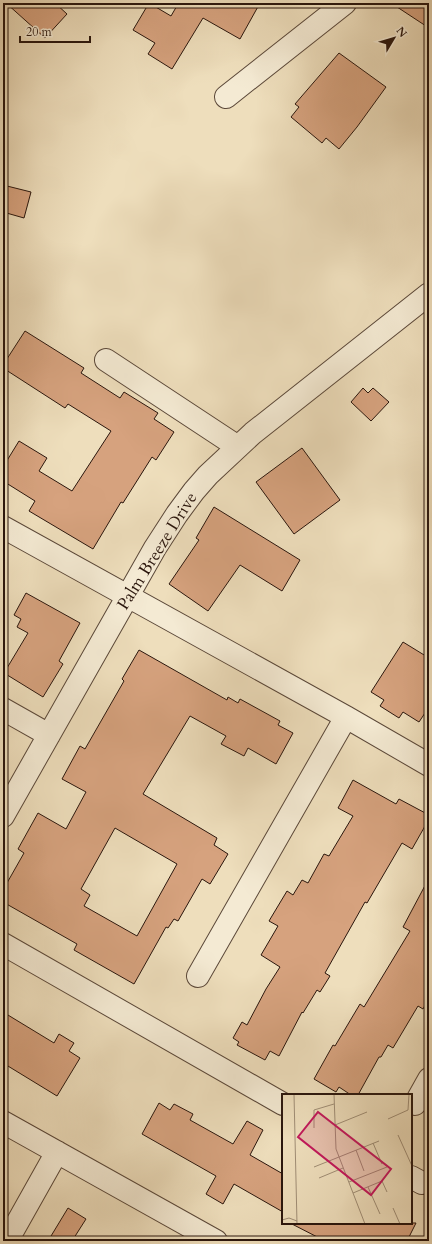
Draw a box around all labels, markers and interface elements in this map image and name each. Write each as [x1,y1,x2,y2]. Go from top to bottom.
scale bar [20,18,90,44]
north arrow [374,18,414,58]
text: 20 m [26,24,53,40]
text: N [393,24,411,41]
street label: Palm Breeze Drive [112,488,202,614]
inset map [282,1094,412,1224]

